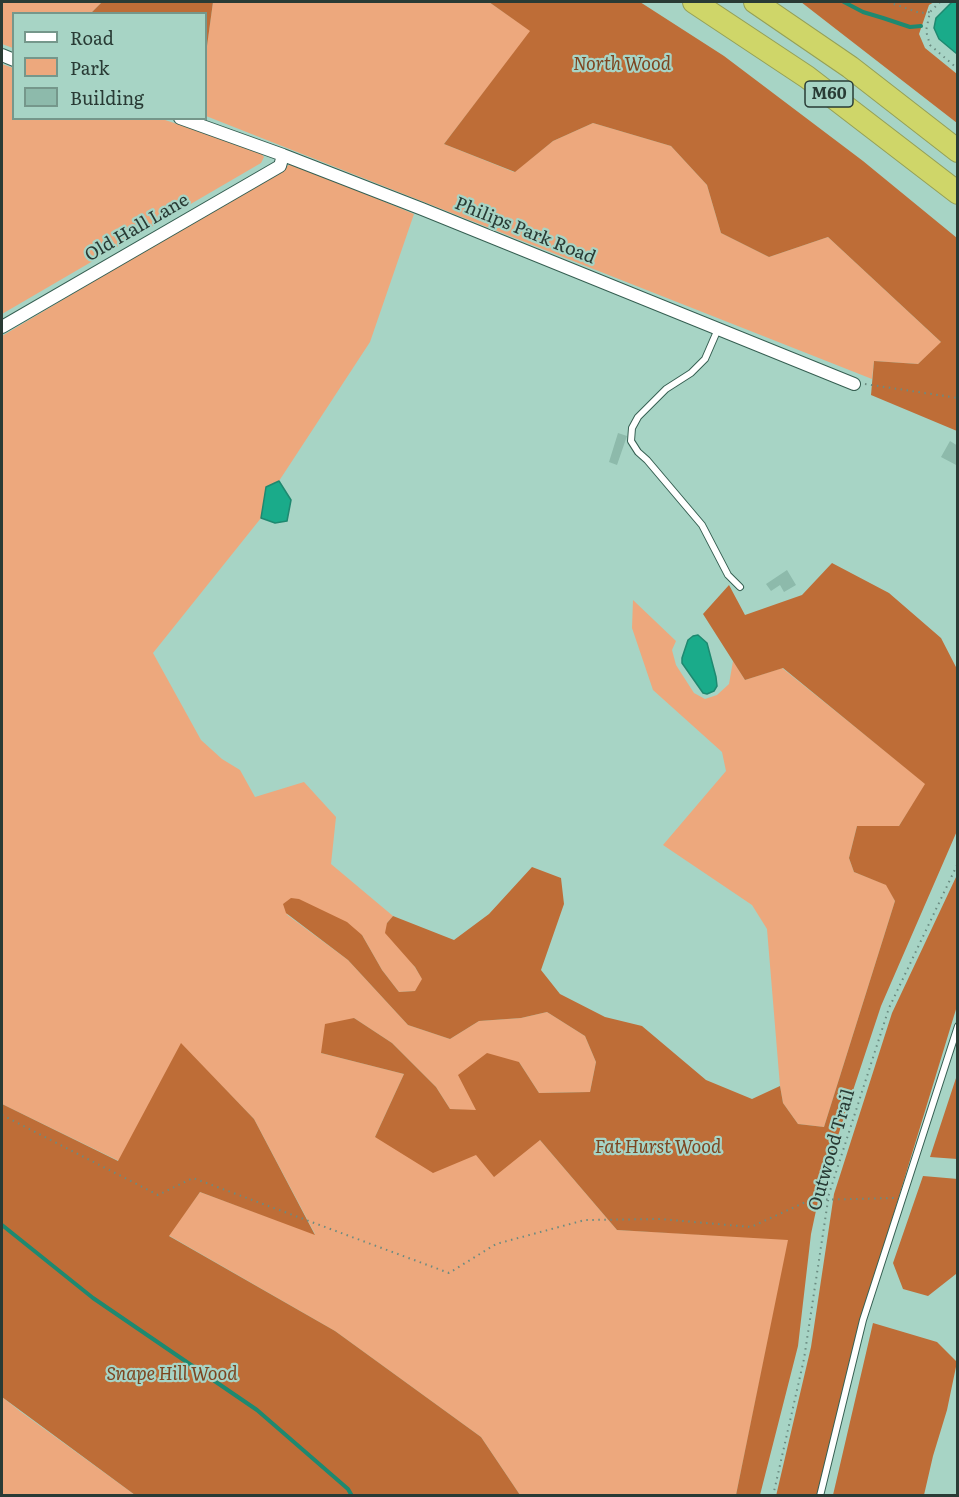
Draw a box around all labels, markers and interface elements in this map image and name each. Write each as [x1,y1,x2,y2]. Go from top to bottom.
legend [12,12,207,120]
text: Road [70,24,114,51]
text: Park [70,54,109,81]
park label: North Wood [573,54,671,76]
road number: M60 [805,81,853,107]
text: Building [70,84,144,111]
street label: Old Hall Lane [81,190,193,266]
street label: Philips Park Road [451,193,599,269]
street label: Outwood Trail [804,1087,860,1213]
park label: Fat Hurst Wood [595,1137,721,1159]
park label: Snape Hill Wood [106,1364,238,1386]

